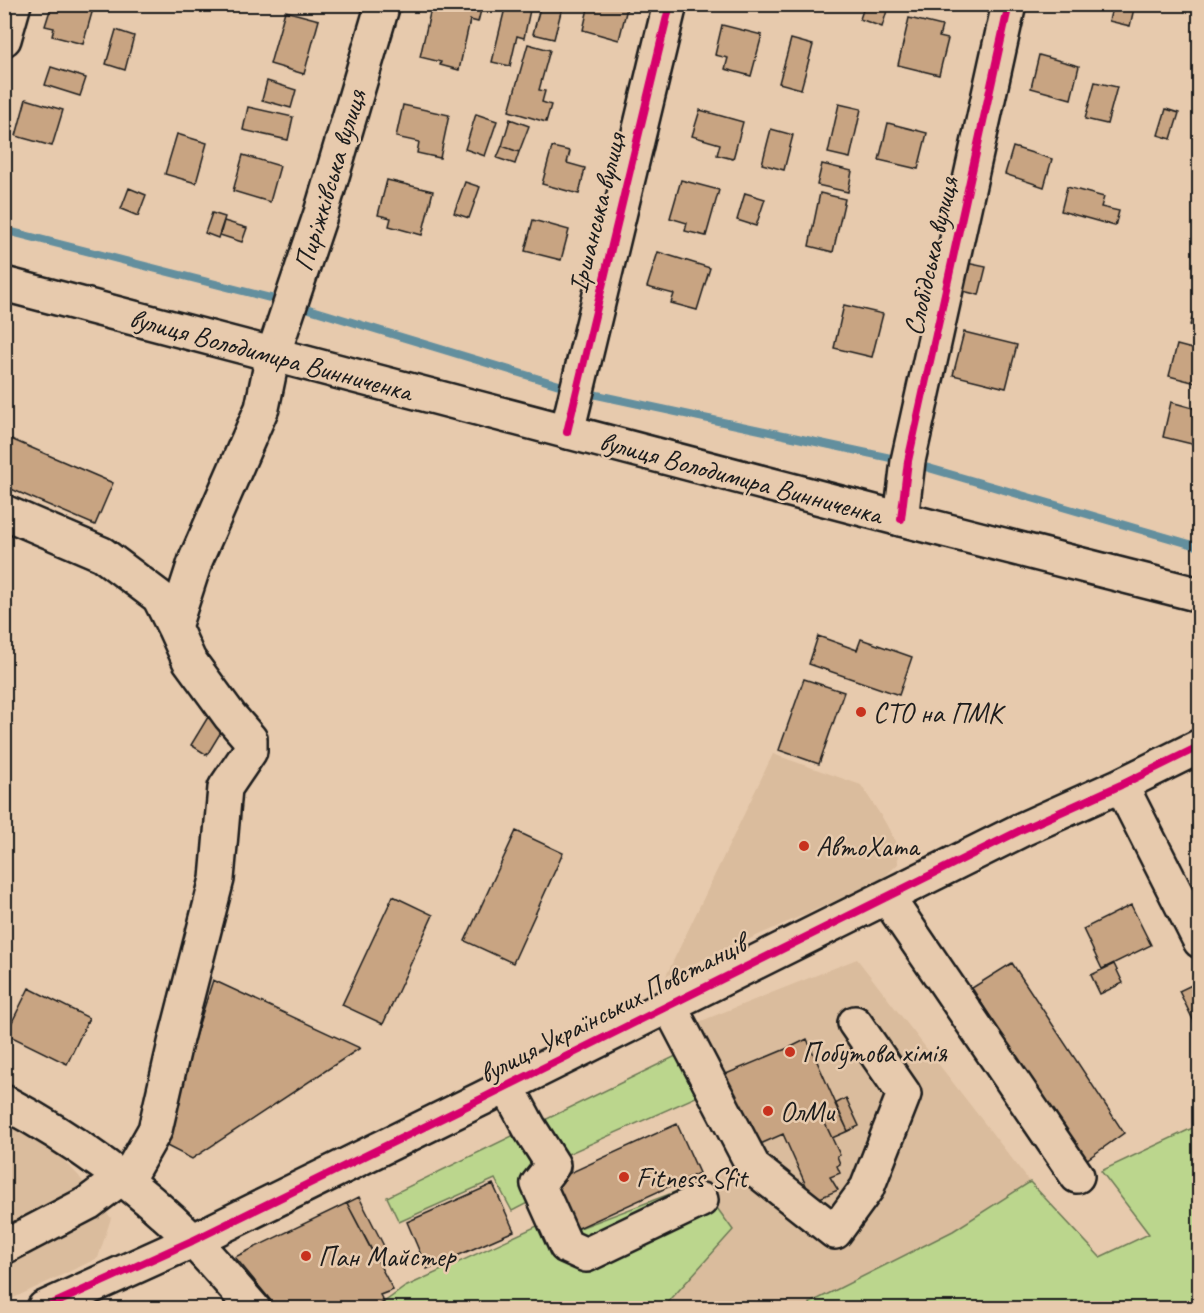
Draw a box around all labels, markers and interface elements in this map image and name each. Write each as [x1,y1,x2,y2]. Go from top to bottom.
street label: Пиріжківська вулиця [285,84,374,275]
street label: Іршанська вулиця [560,127,634,297]
street label: Слобідська вулиця [895,173,966,339]
street label: вулиця Володимира Винниченка [126,300,418,410]
street label: вулиця Володимира Винниченка [596,423,888,533]
place label: СТО на ПМК [873,695,1007,730]
marker: СТО на ПМК [854,705,868,719]
place label: АвтоХата [816,829,921,864]
marker: АвтоХата [797,839,811,853]
street label: вулиця Українських Повстанців [473,923,757,1091]
place label: Побутова хімія [802,1035,948,1070]
marker: Побутова хімія [783,1045,797,1059]
place label: ОлМи [780,1094,836,1129]
marker: ОлМи [761,1104,775,1118]
place label: Fitness Sfit [636,1160,750,1195]
marker: Fitness Sfit [617,1170,631,1184]
place label: Пан Майстер [318,1239,458,1274]
marker: Пан Майстер [299,1249,313,1263]

